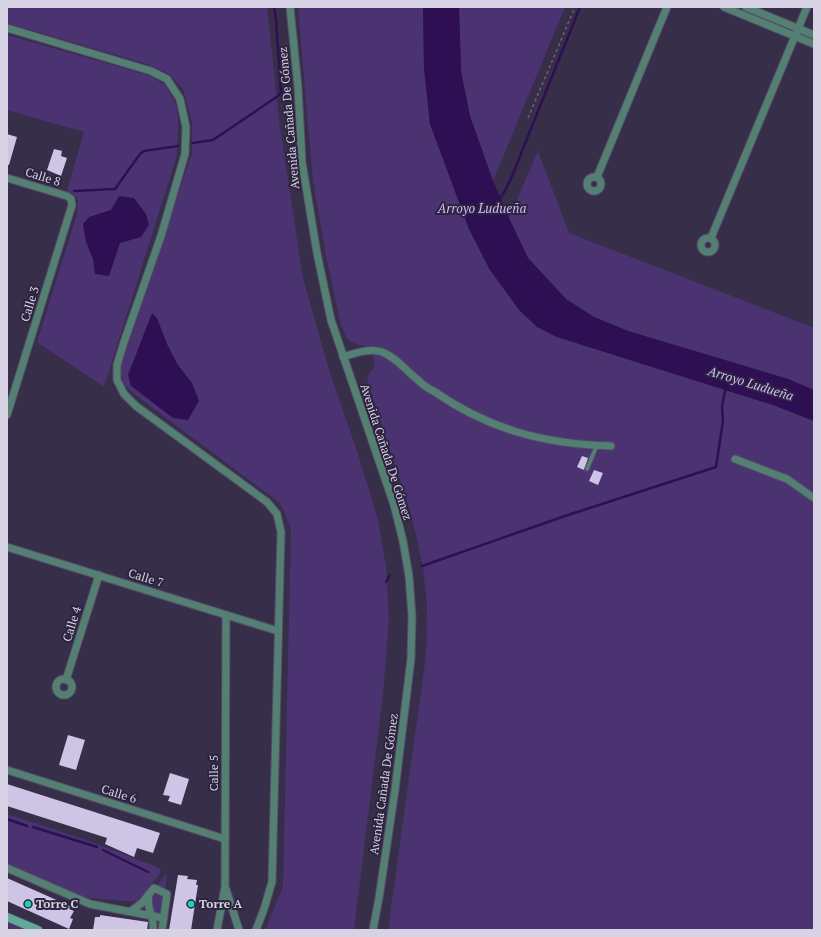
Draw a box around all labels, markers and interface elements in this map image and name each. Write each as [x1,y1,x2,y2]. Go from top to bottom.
street label: Avenida Cañada De Gómez [275,46,302,190]
street label: Calle 8 [24,164,63,189]
water label: Arroyo Ludueña [437,199,526,217]
street label: Calle 3 [17,284,42,323]
water label: Arroyo Ludueña [705,361,796,405]
street label: Avenida Cañada De Gómez [357,382,416,522]
street label: Calle 7 [127,565,166,590]
street label: Calle 4 [59,604,84,643]
street label: Avenida Cañada De Gómez [366,712,401,856]
street label: Calle 5 [206,755,221,791]
street label: Calle 6 [100,781,139,806]
place label: Torre C [36,896,79,911]
place label: Torre A [199,896,242,911]
marker: Torre C [23,899,33,909]
marker: Torre A [186,899,196,909]

